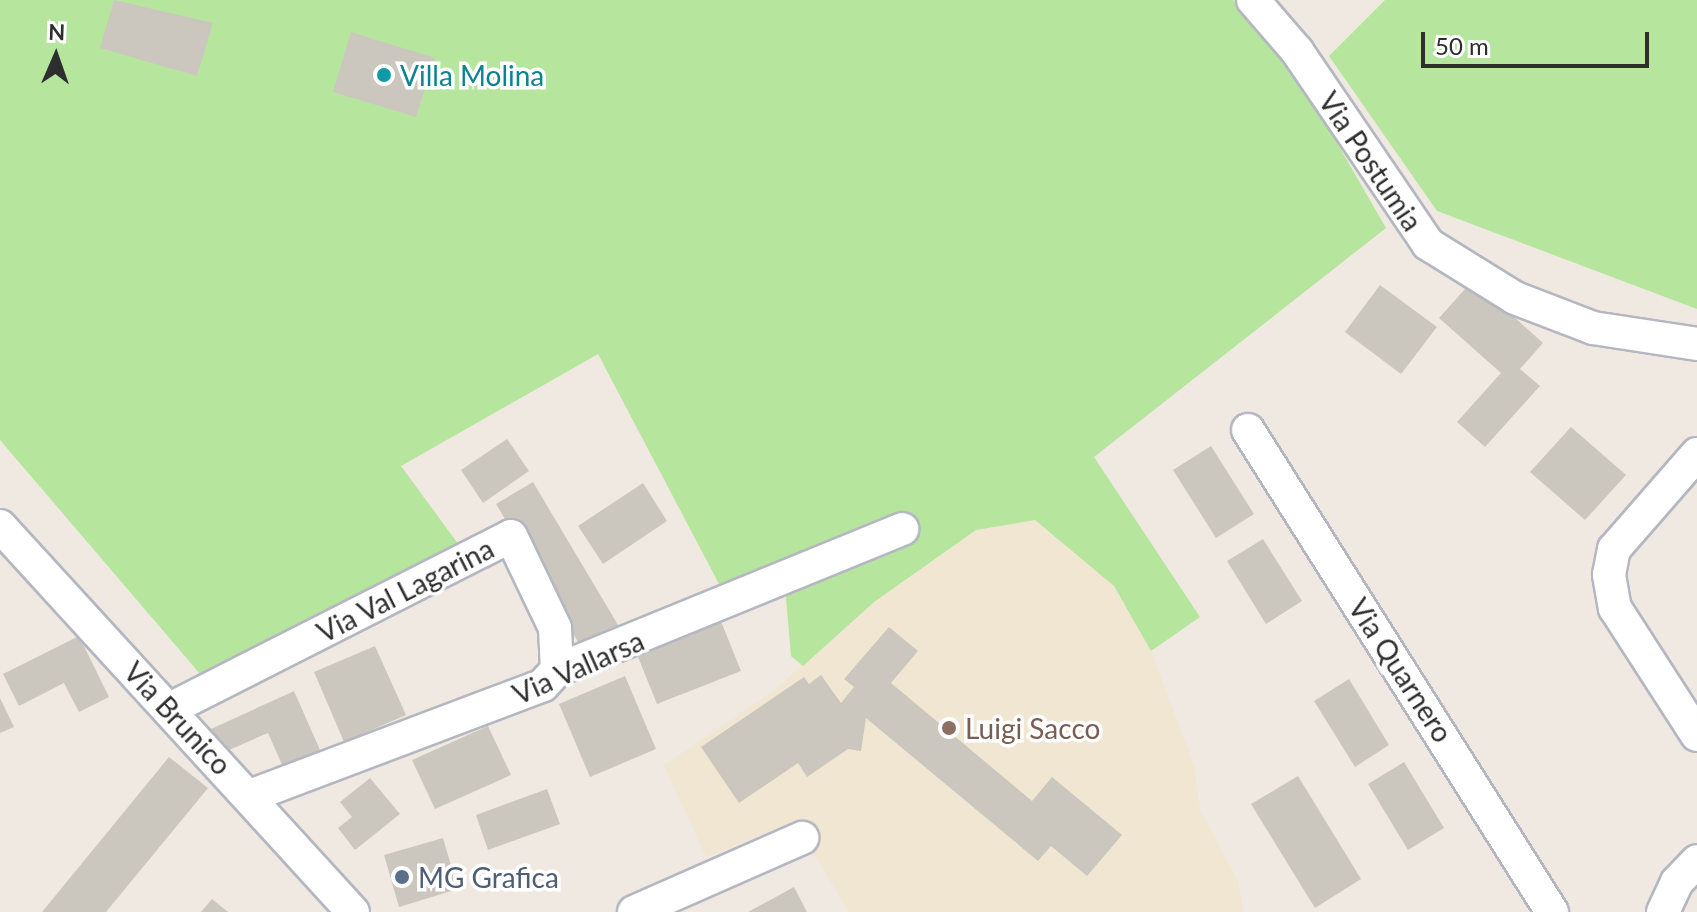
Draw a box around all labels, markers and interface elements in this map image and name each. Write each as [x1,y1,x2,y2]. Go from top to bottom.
north arrow [16,16,96,96]
scale bar [1425,16,1653,66]
text: N [48,18,66,45]
text: 50 m [1435,31,1489,60]
place label: Villa Molina [400,58,544,92]
marker: Villa Molina [375,66,393,84]
street label: Via Postumia [1312,85,1430,237]
street label: Via Val Lagarina [311,531,499,649]
street label: Via Quarnero [1342,592,1460,748]
street label: Via Vallarsa [507,623,649,711]
street label: Via Brunico [117,655,239,781]
place label: Luigi Sacco [965,711,1100,745]
marker: Luigi Sacco [940,719,958,737]
place label: MG Grafica [418,860,559,894]
marker: MG Grafica [393,868,411,886]

